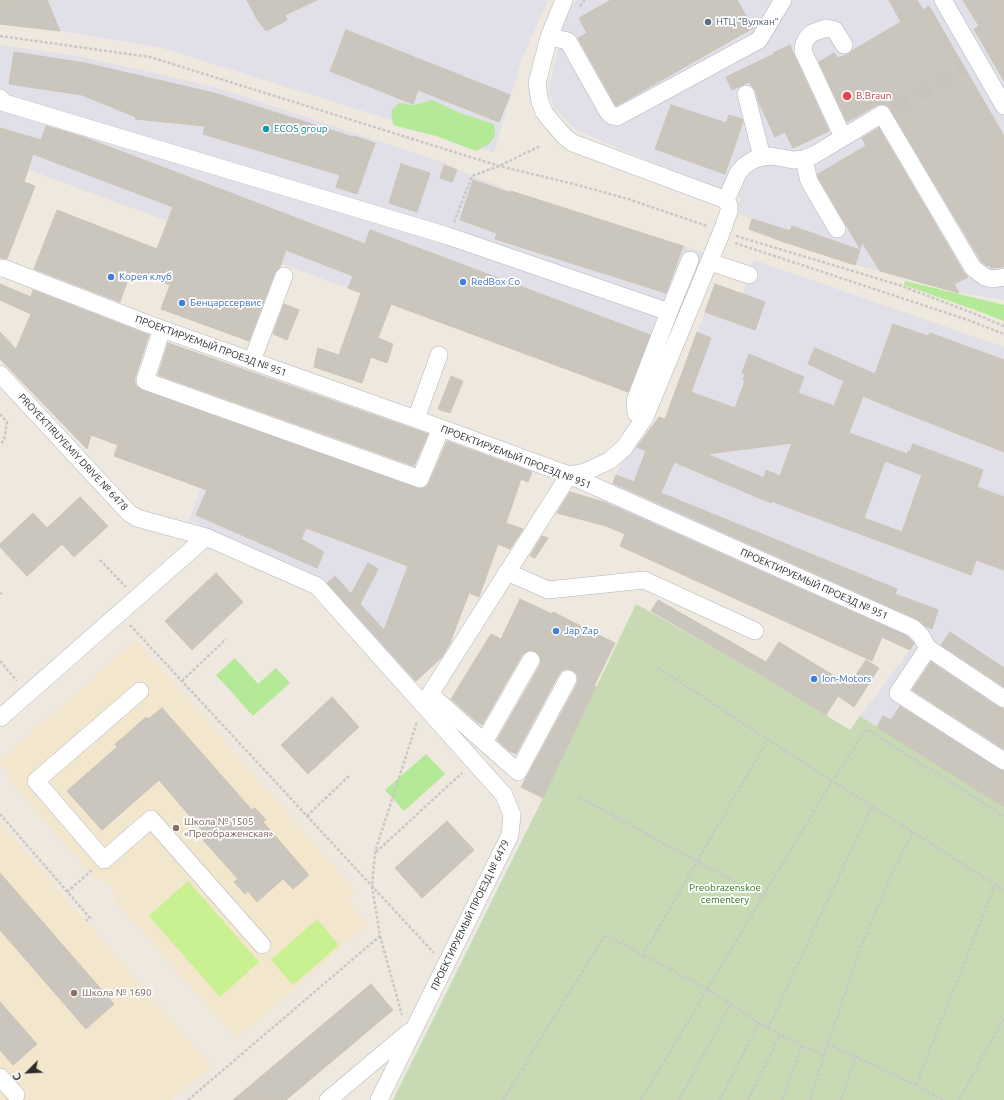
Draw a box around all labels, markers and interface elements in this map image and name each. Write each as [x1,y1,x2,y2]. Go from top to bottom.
place label: НТЦ “Вулкан” [716,16,779,28]
marker: НТЦ “Вулкан” [703,17,713,27]
marker: B.Braun [841,90,853,102]
place label: B.Braun [856,90,891,102]
place label: ECOS group [274,123,328,135]
marker: ECOS group [261,124,271,134]
place label: Корея клуб [119,271,172,283]
marker: Корея клуб [106,272,116,282]
place label: RedBox Co [471,276,520,288]
marker: RedBox Co [458,277,468,287]
place label: Бенцарссервис [190,297,261,309]
marker: Бенцарссервис [177,298,187,308]
street label: ПРОЕКТИРУЕМЫЙ ПРОЕЗД № 951 [134,313,288,379]
street label: PROYEKTIRUYEMIY DRIVE № 6478 [16,391,130,513]
street label: ПРОЕКТИРУЕМЫЙ ПРОЕЗД № 951 [439,423,593,491]
street label: ПРОЕКТИРУЕМЫЙ ПРОЕЗД № 951 [738,546,890,622]
place label: Jap Zap [564,625,599,637]
marker: Jap Zap [551,626,561,636]
place label: Ion-Motors [822,673,871,685]
marker: Ion-Motors [809,674,819,684]
place label: Школа № 1505 «Преображенская» [184,816,273,840]
marker: Школа № 1505 «Преображенская» [171,823,181,833]
street label: ПРОЕКТИРУЕМЫЙ ПРОЕЗД № 6479 [428,838,512,992]
park label: Preobrazenskoe cementery [689,882,761,906]
place label: Школа № 1690 [82,987,152,999]
marker: Школа № 1690 [69,988,79,998]
north arrow [8,1052,48,1092]
text: С [10,1071,24,1083]

